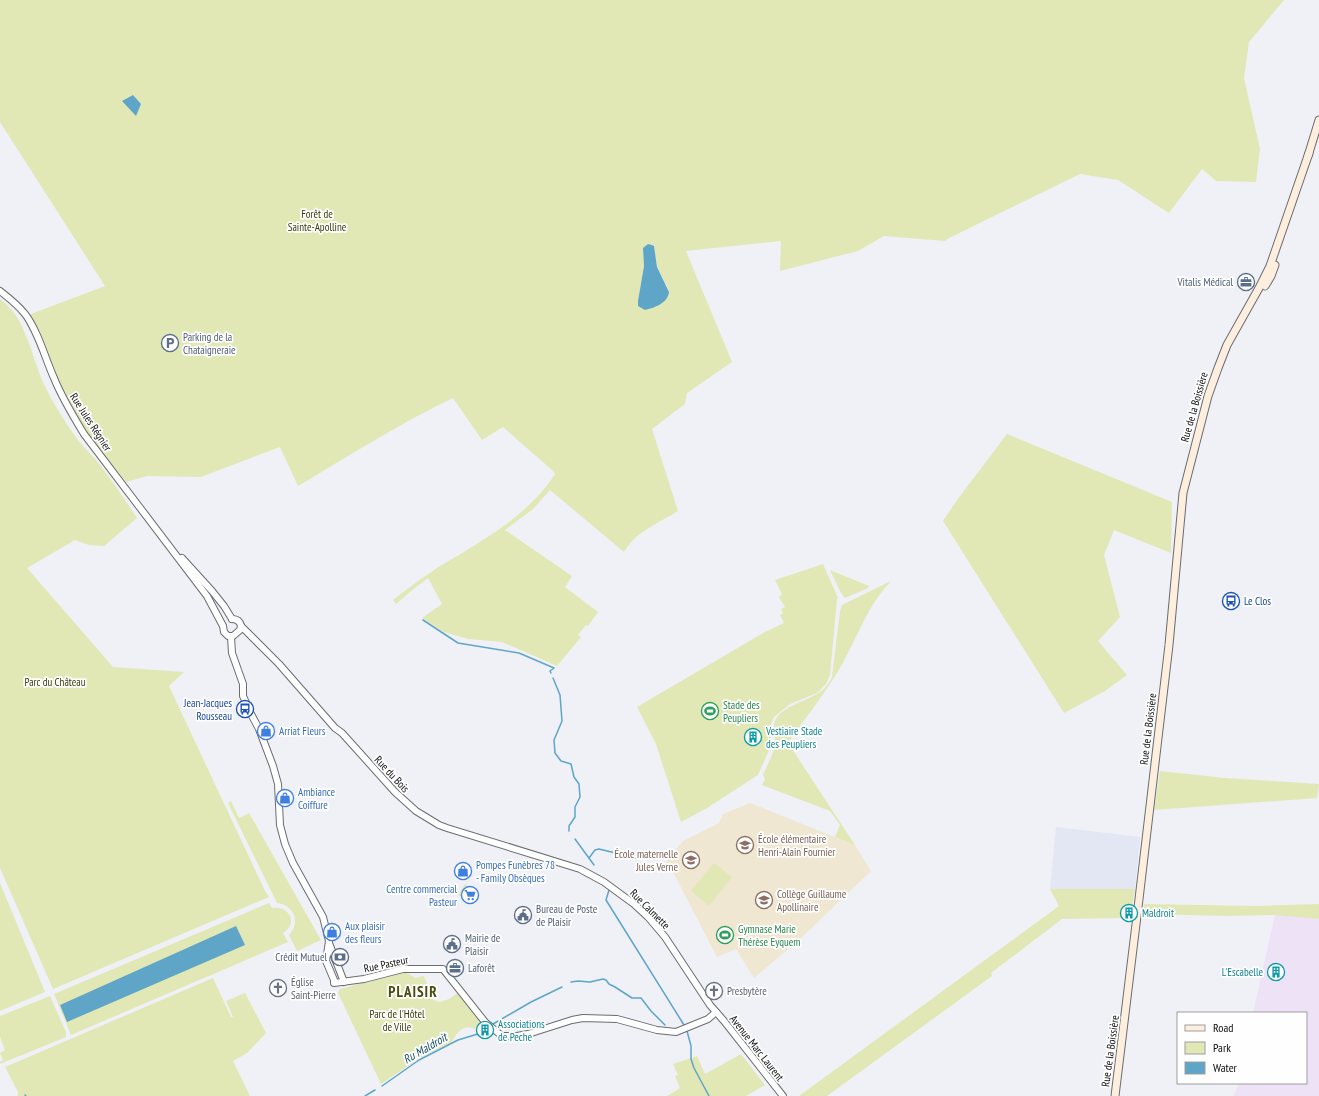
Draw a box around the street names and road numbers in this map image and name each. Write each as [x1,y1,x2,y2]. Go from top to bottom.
street label: Rue de la Boissière [1177,370,1211,444]
street label: Rue Jules Régnier [67,390,115,454]
street label: Rue de la Boissière [1137,692,1159,766]
street label: Rue du Bois [372,753,413,795]
street label: Rue Calmette [627,886,673,932]
street label: Rue Pasteur [363,952,409,976]
street label: Avenue Marc Laurent [727,1012,787,1084]
street label: Rue de la Boissière [1098,1014,1122,1088]

